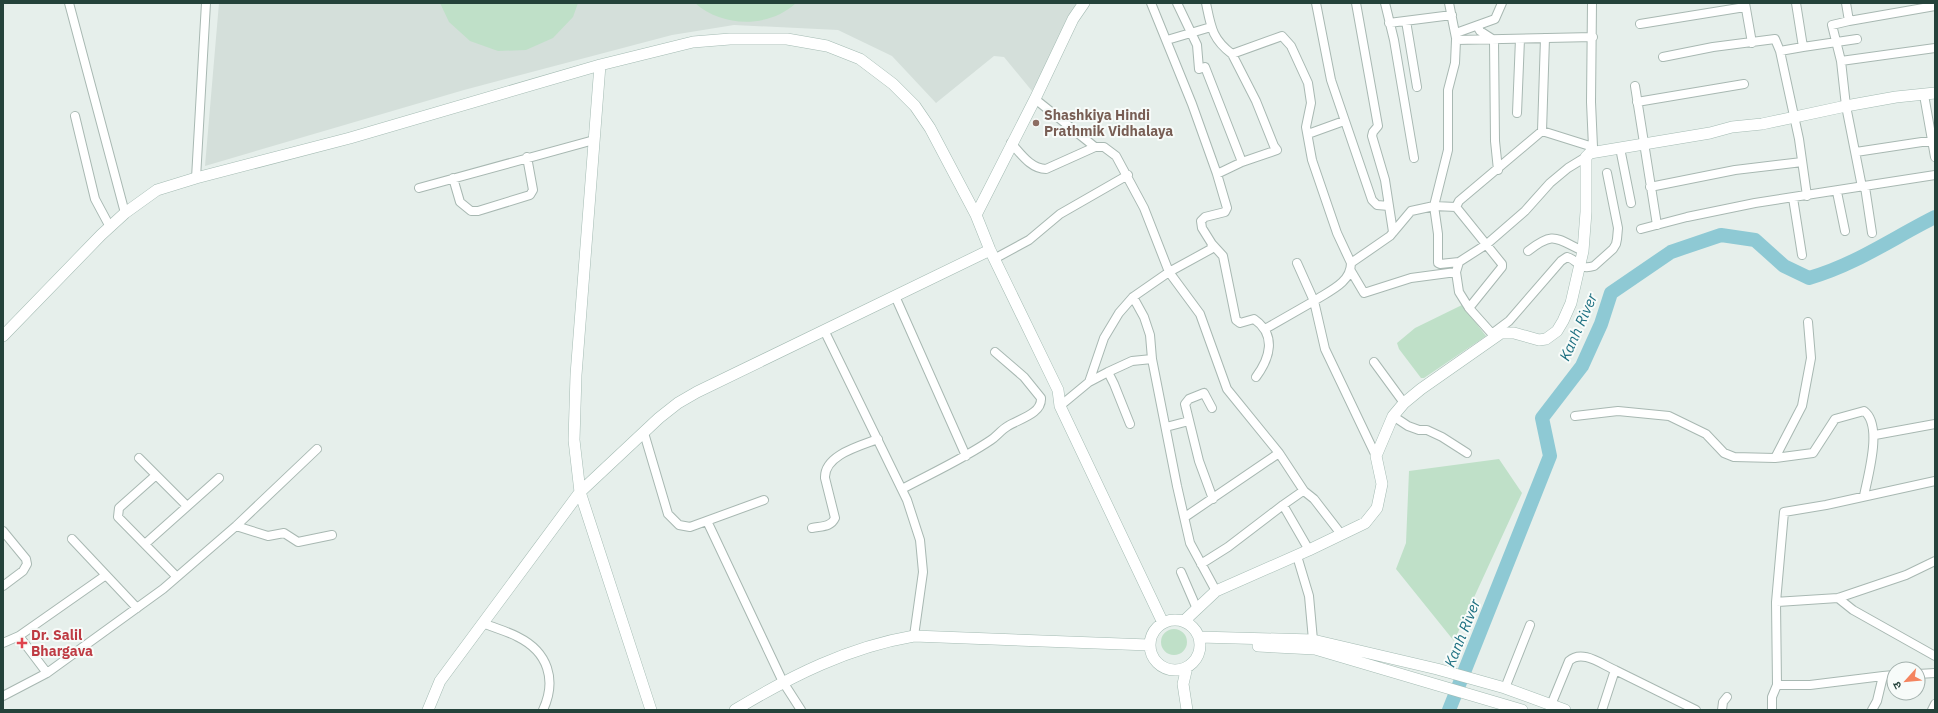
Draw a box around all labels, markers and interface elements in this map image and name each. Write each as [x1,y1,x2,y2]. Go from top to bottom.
place label: Shashkiya Hindi Prathmik Vidhalaya [1044,106,1173,140]
marker: Shashkiya Hindi Prathmik Vidhalaya [1031,118,1041,128]
water label: Kanh River [1555,290,1601,364]
water label: Kanh River [1440,596,1484,670]
place label: Dr. Salil Bhargava [31,626,93,660]
marker: Dr. Salil Bhargava [16,637,28,649]
north arrow [1886,661,1926,701]
text: उ [1889,679,1905,692]

